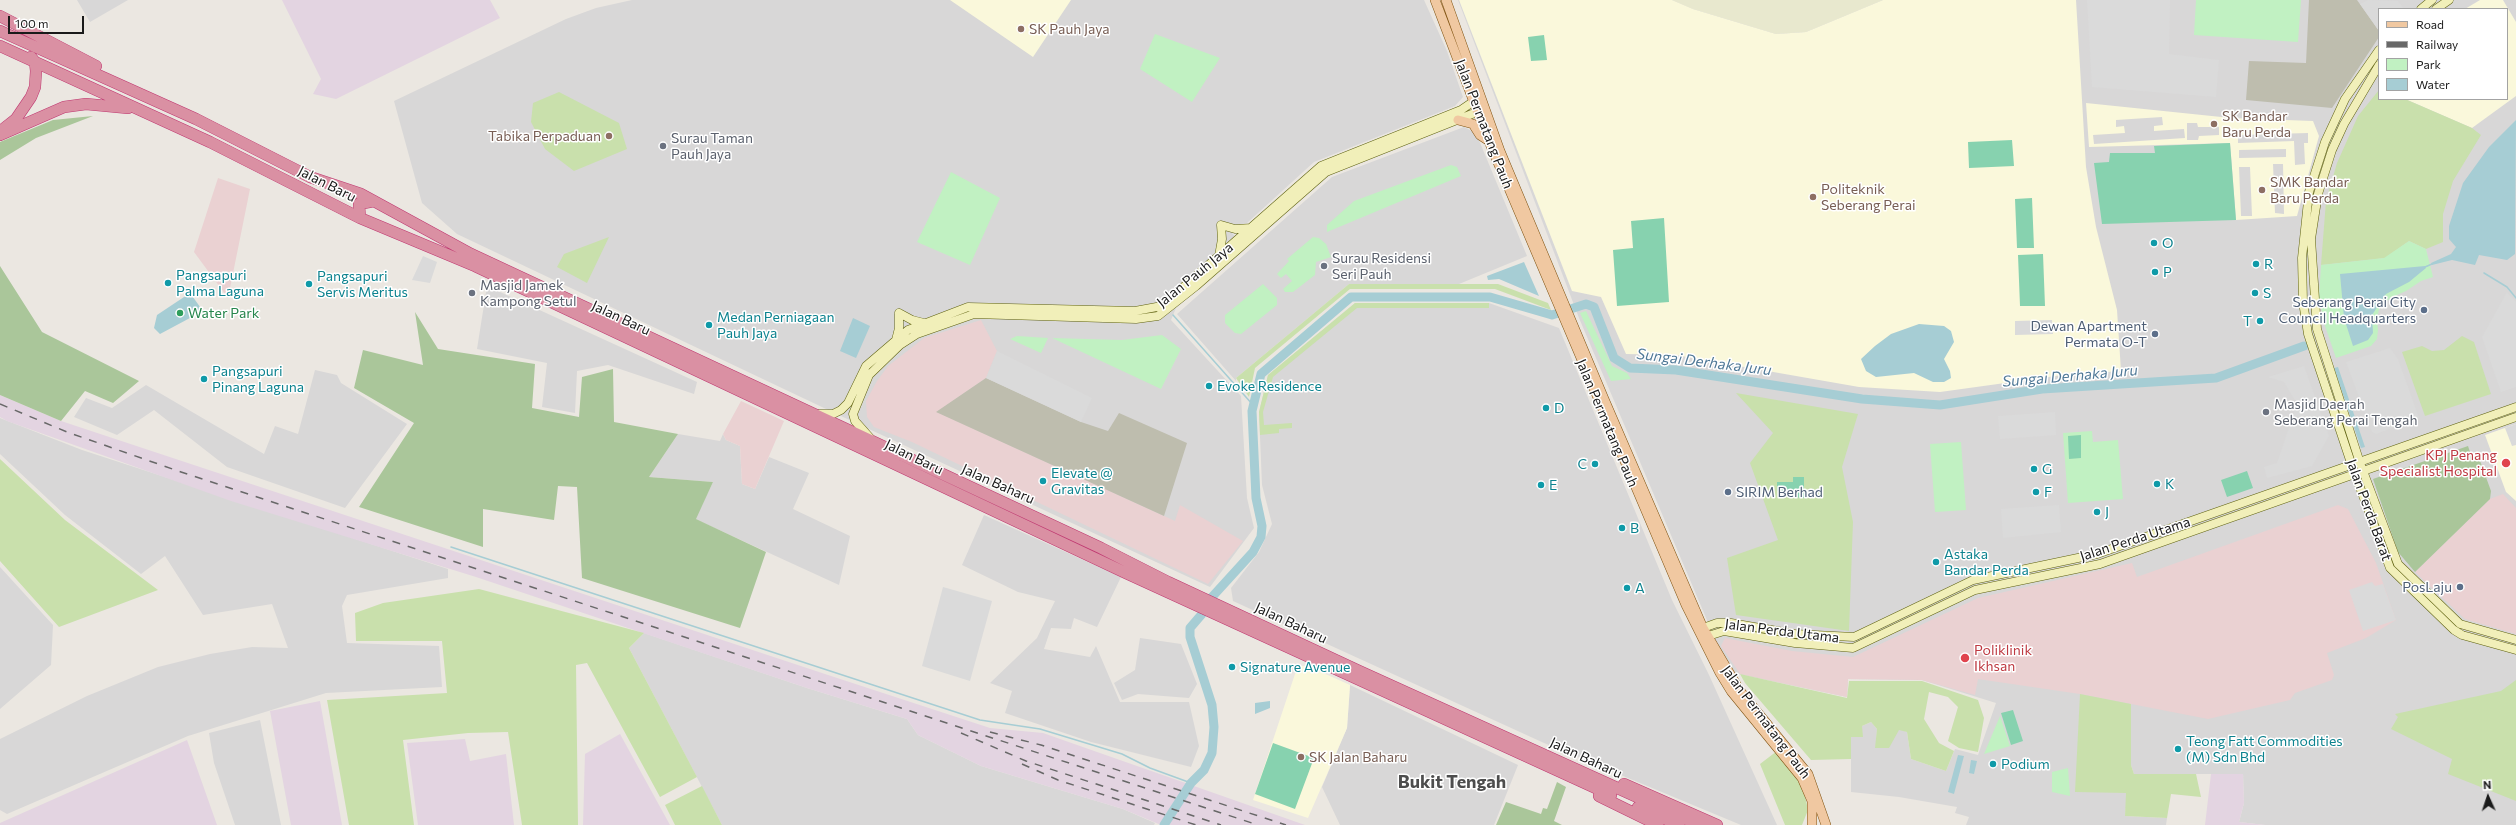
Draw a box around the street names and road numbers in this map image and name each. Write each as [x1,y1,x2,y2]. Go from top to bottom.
street label: Jalan Permatang Pauh [1452,57,1516,191]
street label: Jalan Baru [295,162,359,206]
street label: Jalan Pauh Jaya [1153,239,1237,311]
street label: Jalan Baru [589,297,653,339]
street label: Jalan Permatang Pauh [1572,357,1642,489]
street label: Jalan Baru [882,436,946,478]
street label: Jalan Perda Barat [2343,457,2395,563]
street label: Jalan Baharu [959,460,1037,508]
street label: Jalan Perda Utama [2078,513,2192,565]
street label: Jalan Baharu [1252,599,1330,647]
street label: Jalan Perda Utama [1724,616,1840,646]
street label: Jalan Permatang Pauh [1718,662,1814,782]
street label: Jalan Baharu [1547,734,1625,782]

